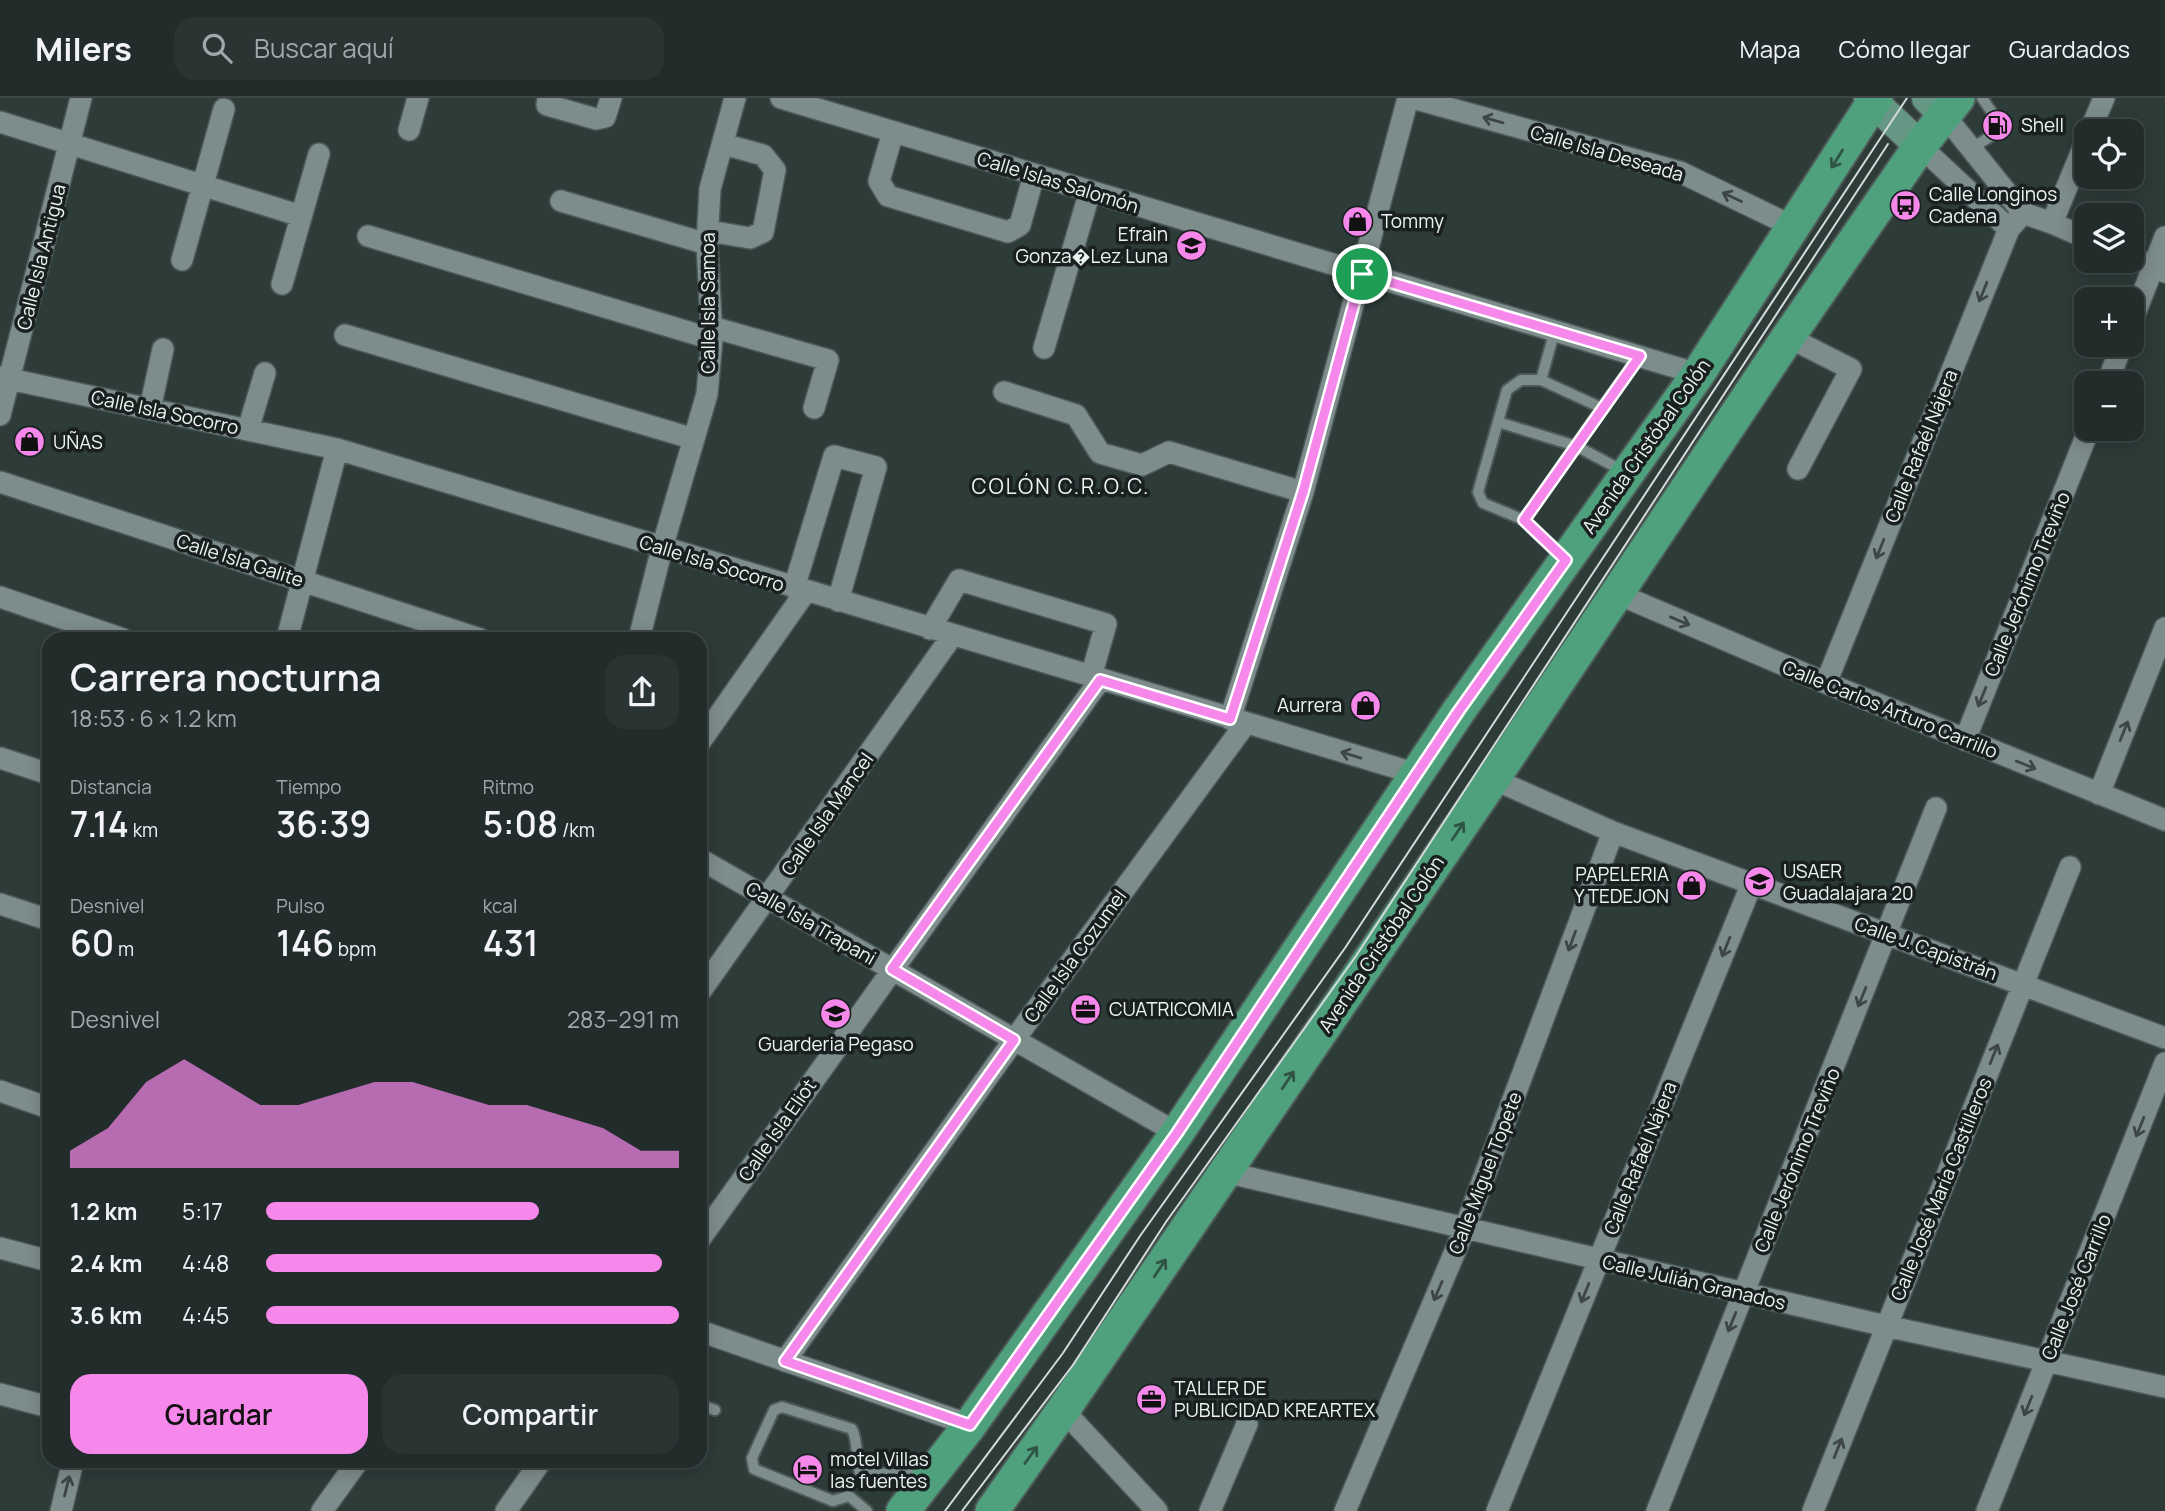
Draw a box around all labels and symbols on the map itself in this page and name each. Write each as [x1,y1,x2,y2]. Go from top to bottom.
fuel station icon: Shell [1981,108,2015,142]
place label: Shell [2021,112,2064,138]
one-way arrow [1482,113,1504,126]
street label: Calle Isla Deseada [1527,119,1687,187]
street label: Calle Islas Salomón [974,145,1142,219]
one-way arrow [1829,149,1844,168]
street label: Calle Isla Antigua [10,181,72,333]
place label: Calle Longinos Cadena [1929,181,2057,229]
bus stop icon: Calle Longinos Cadena [1889,188,1923,222]
one-way arrow [1722,190,1743,204]
shop icon: Tommy [1341,204,1375,238]
place label: Tommy [1381,208,1444,234]
place label: Efrain Gonza�Lez Luna [1016,221,1168,269]
school or university icon: Efrain Gonza�Lez Luna [1174,228,1208,262]
street label: Calle Isla Samoa [695,232,721,374]
pin [1332,244,1392,304]
one-way arrow [1976,281,1989,303]
street label: Avenida Cristóbal Colón [1576,353,1716,539]
street label: Calle Rafaél Nájera [1878,365,1964,527]
street label: Calle Isla Socorro [89,384,241,440]
shop icon: UÑAS [13,425,47,459]
place label: UÑAS [53,429,103,455]
district label: COLÓN C.R.O.C. [972,472,1150,500]
street label: Calle Jerónimo Treviño [1978,488,2076,680]
street label: Calle Isla Galite [173,527,307,593]
street label: Calle Isla Socorro [636,529,788,597]
one-way arrow [1872,538,1885,559]
one-way arrow [1669,615,1691,628]
street label: Calle Carlos Arturo Carrillo [1778,654,2002,764]
one-way arrow [1974,686,1987,707]
shop icon: Aurrera [1348,688,1382,722]
place label: Aurrera [1277,692,1342,718]
one-way arrow [2118,720,2131,742]
street label: Calle Isla Mancel [775,747,879,881]
one-way arrow [1341,747,1363,760]
one-way arrow [2014,759,2036,772]
one-way arrow [1451,822,1465,841]
street label: Avenida Cristóbal Colón [1312,851,1450,1037]
place label: USAER Guadalajara 20 [1783,858,1914,906]
place label: PAPELERIA Y TEDEJON [1574,861,1669,909]
school or university icon: USAER Guadalajara 20 [1743,865,1777,899]
shop icon: PAPELERIA Y TEDEJON [1675,868,1709,902]
street label: Calle Isla Trapani [741,875,881,971]
street label: Calle Isla Cozumel [1018,884,1132,1028]
street label: Calle J. Capistrán [1851,910,2001,986]
one-way arrow [1565,930,1577,952]
one-way arrow [1719,935,1732,957]
one-way arrow [1855,986,1868,1008]
office icon: CUATRICOMIA [1069,992,1103,1026]
school or university icon: Guarderia Pegaso [819,996,853,1030]
place label: CUATRICOMIA [1109,996,1234,1022]
place label: Guarderia Pegaso [758,1031,914,1057]
one-way arrow [1989,1044,2002,1065]
street label: Calle Jerónimo Treviño [1748,1064,1846,1256]
one-way arrow [1281,1070,1295,1090]
street label: Calle José María Castilleros [1884,1073,1998,1305]
street label: Calle Isla Eliot [732,1074,822,1186]
street label: Calle Rafaél Nájera [1597,1077,1683,1239]
street label: Calle Miguel Topete [1442,1088,1528,1258]
one-way arrow [2132,1115,2145,1137]
street label: Calle José Carrillo [2035,1210,2117,1364]
street label: Calle Julián Granados [1600,1248,1788,1316]
one-way arrow [1153,1258,1167,1278]
one-way arrow [1431,1280,1444,1301]
one-way arrow [1578,1282,1591,1304]
one-way arrow [1725,1311,1738,1333]
place label: TALLER DE PUBLICIDAD KREARTEX [1174,1375,1376,1423]
office icon: TALLER DE PUBLICIDAD KREARTEX [1134,1382,1168,1416]
one-way arrow [2021,1395,2034,1417]
one-way arrow [1832,1437,1845,1459]
place label: motel Villas las fuentes [830,1446,929,1494]
one-way arrow [1024,1446,1038,1465]
hotel icon: motel Villas las fuentes [790,1453,824,1487]
one-way arrow [61,1475,74,1498]

